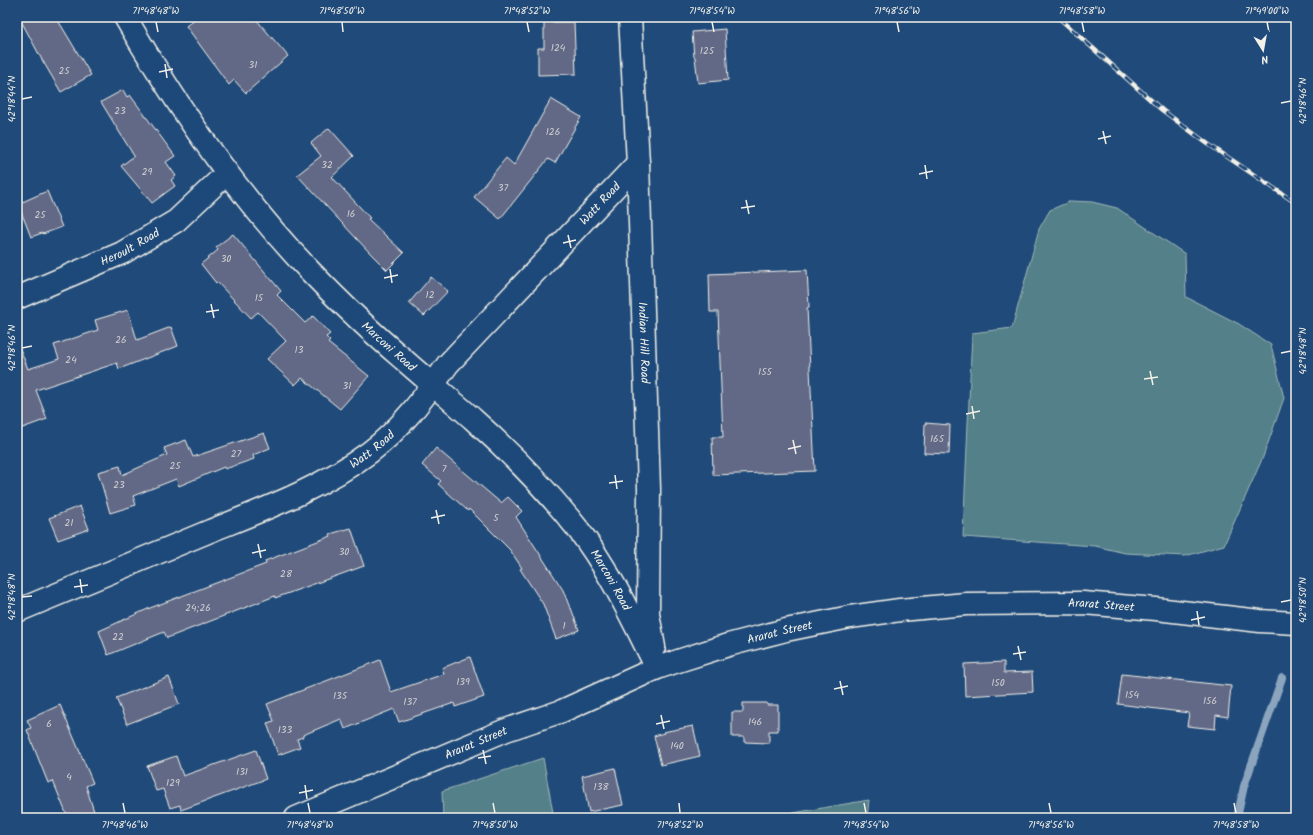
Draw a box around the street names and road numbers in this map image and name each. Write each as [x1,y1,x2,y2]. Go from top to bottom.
street label: Watt Road [575,177,626,229]
street label: Heroult Road [97,223,164,271]
street label: Indian Hill Road [633,302,655,385]
street label: Marconi Road [357,317,421,377]
street label: Watt Road [345,425,400,473]
street label: Marconi Road [585,545,636,615]
street label: Ararat Street [1068,593,1135,617]
street label: Ararat Street [745,615,814,649]
street label: Ararat Street [442,721,511,764]

